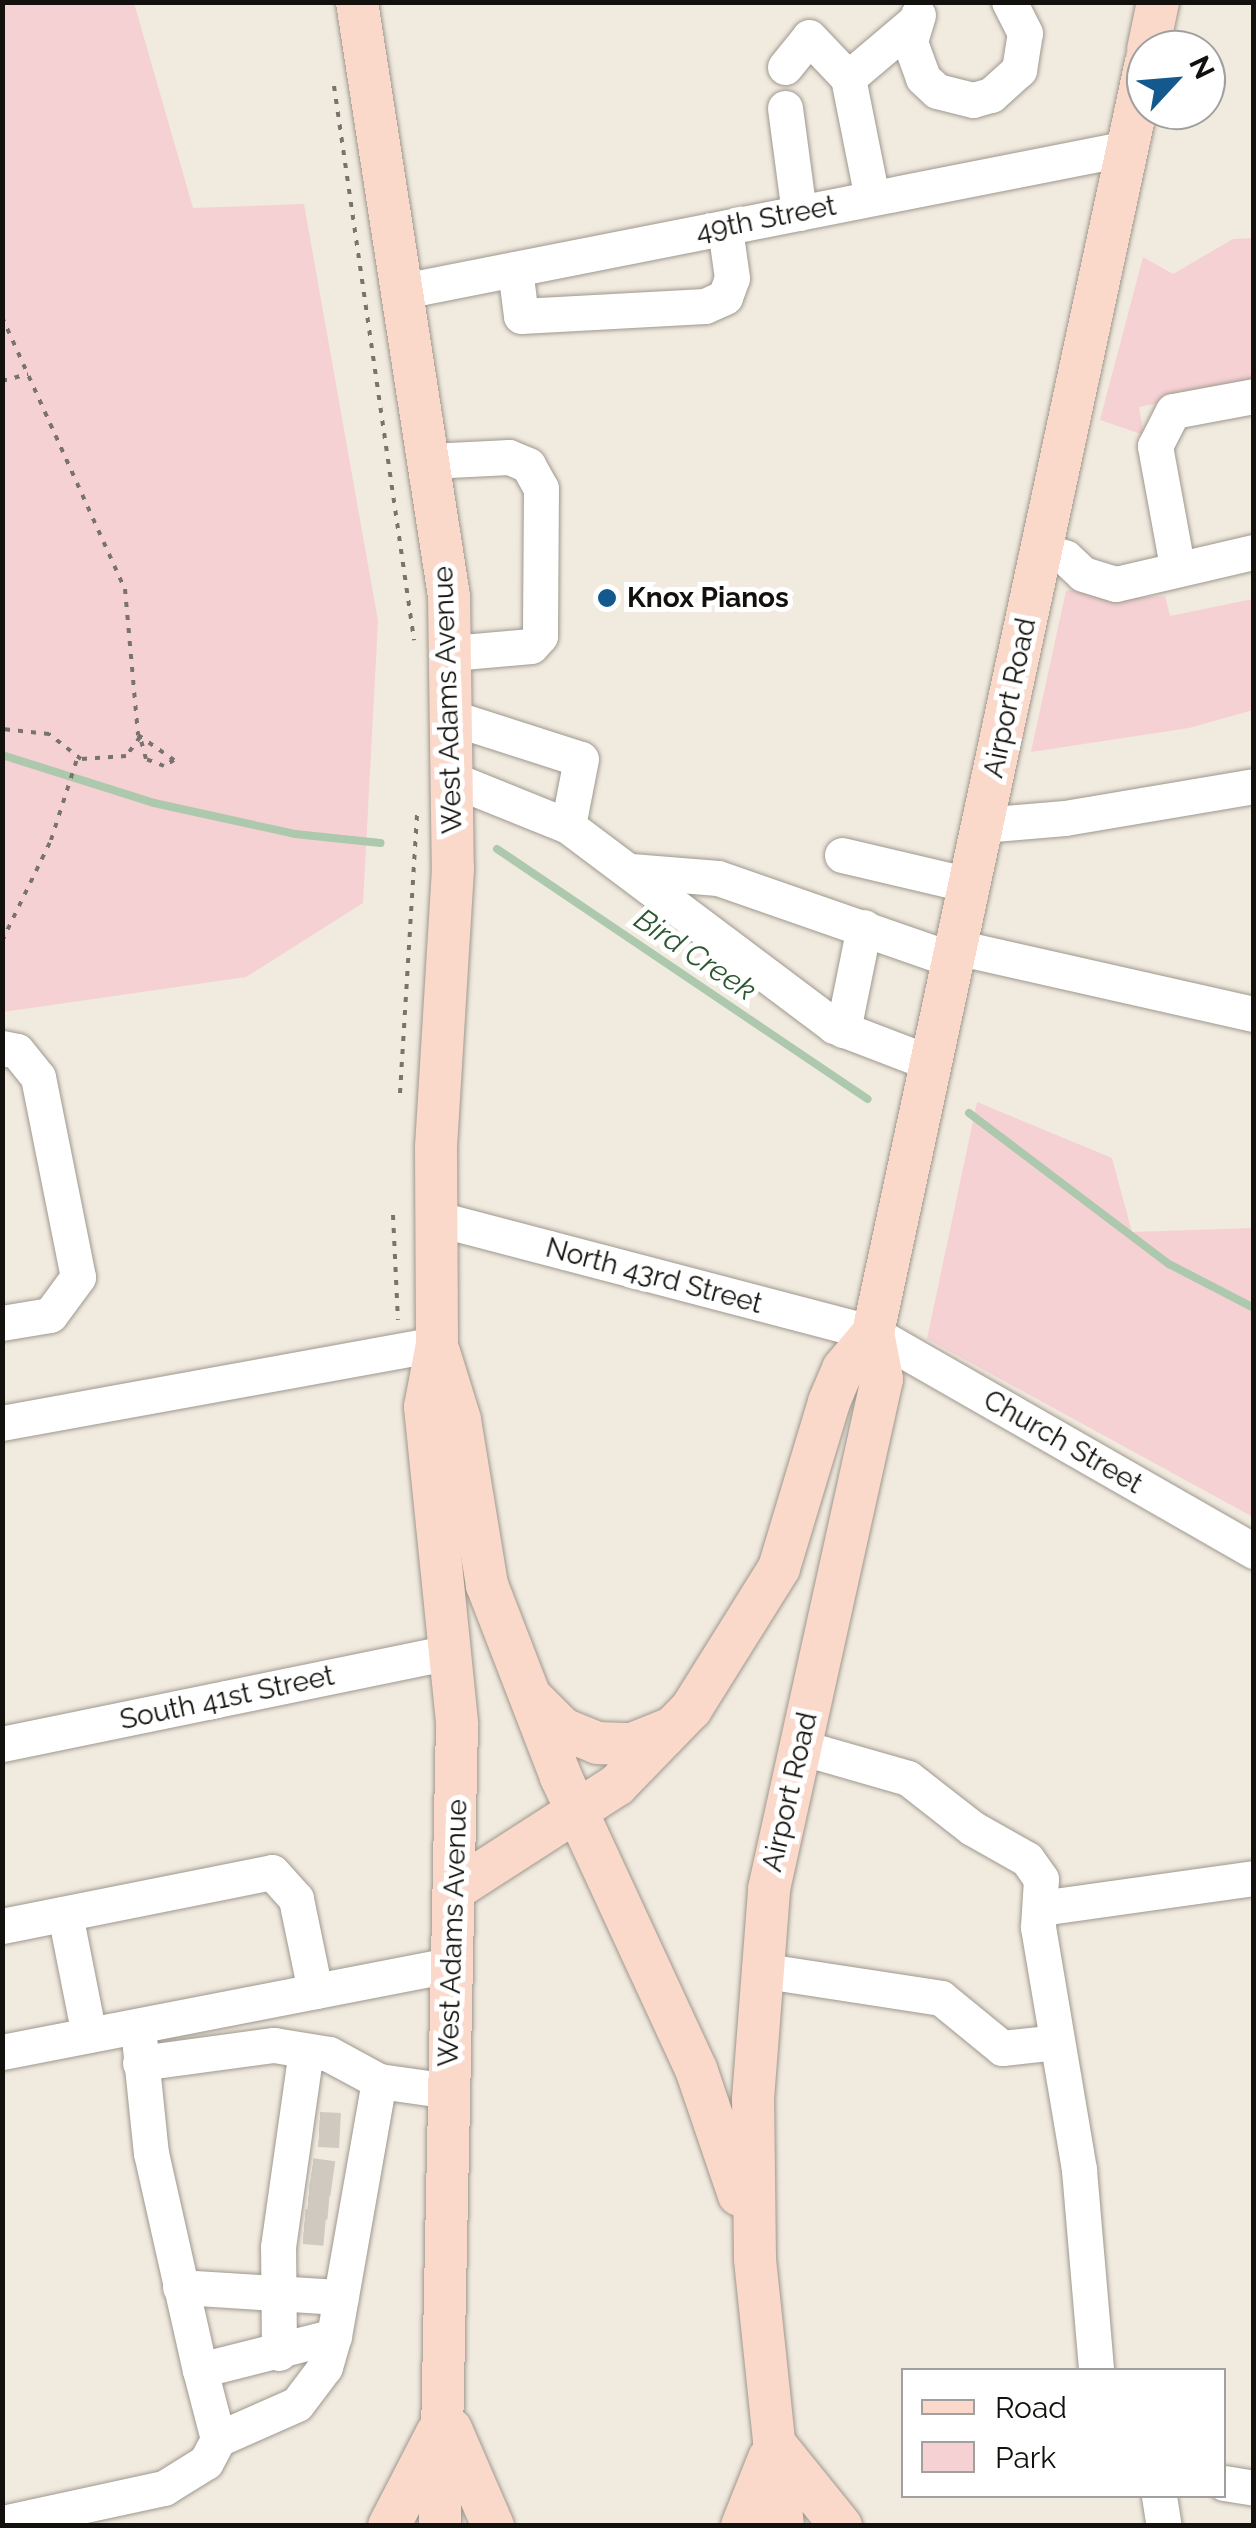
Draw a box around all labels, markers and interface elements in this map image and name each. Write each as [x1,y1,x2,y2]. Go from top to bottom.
north arrow [1126,30,1226,130]
text: N [1182,51,1221,84]
street label: 49th Street [693,189,839,249]
street label: West Adams Avenue [427,565,469,835]
place label: Knox Pianos [627,581,789,615]
marker: Knox Pianos [596,587,618,609]
street label: Airport Road [977,615,1043,781]
water label: Bird Creek [627,901,763,1009]
street label: North 43rd Street [542,1231,766,1321]
street label: Church Street [978,1383,1148,1501]
street label: South 41st Street [117,1659,337,1737]
street label: Airport Road [755,1709,825,1875]
street label: West Adams Avenue [432,1798,474,2068]
legend [901,2368,1226,2498]
text: Road [995,2390,1067,2425]
text: Park [995,2440,1056,2475]

